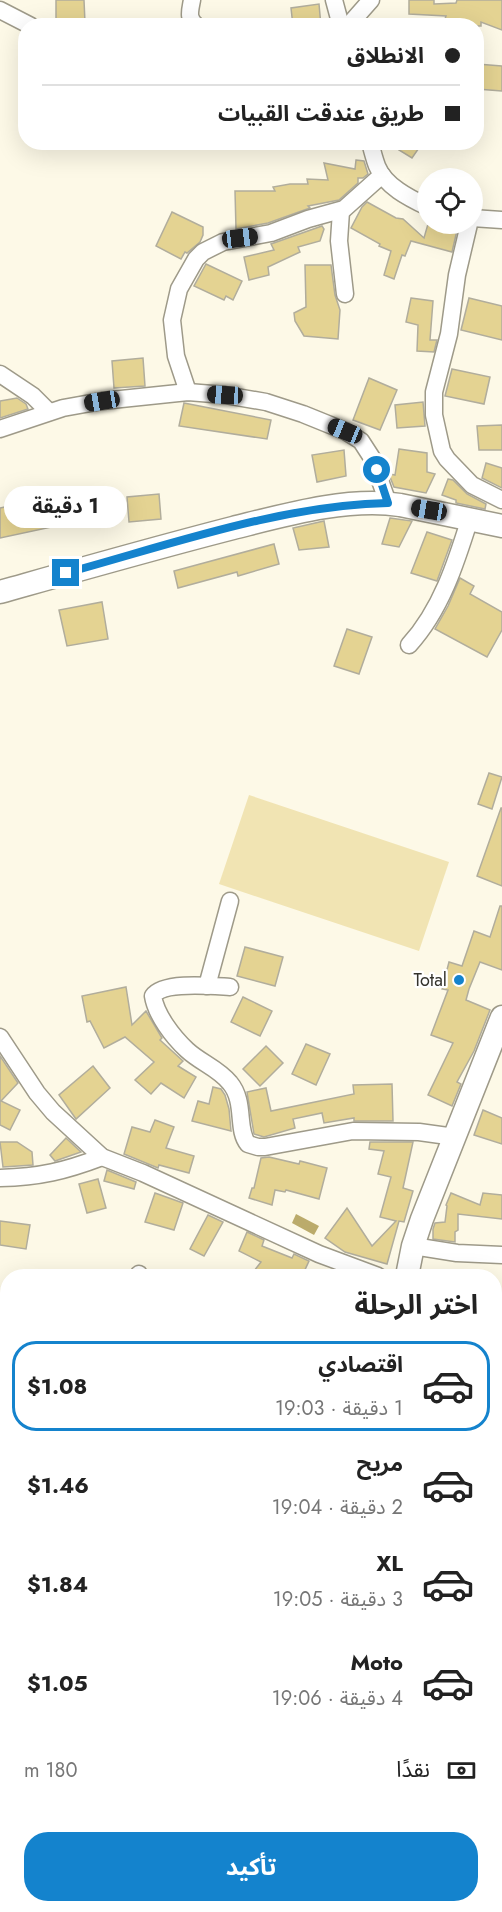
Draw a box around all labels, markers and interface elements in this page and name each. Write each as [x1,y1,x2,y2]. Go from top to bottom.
text: الانطلاق [347,39,424,71]
text: طريق عندقت القبيات [218,97,424,129]
map controls [417,168,483,234]
button: locate [417,168,483,234]
car [221,227,259,249]
car [207,385,243,405]
car [83,389,121,413]
car [325,416,365,446]
route start [363,456,390,483]
callout: 1 دقيقة [4,486,128,528]
text: 1 دقيقة [32,492,99,521]
car [410,498,448,522]
route end [52,559,79,586]
place label: Total [413,967,447,993]
marker: Total [452,973,466,987]
text: اختر الرحلة [355,1285,478,1324]
text: اقتصادي [318,1348,403,1380]
icon: car [421,1359,475,1413]
text: $1.08 [27,1370,87,1402]
text: 1 دقيقة · 19:03 [275,1394,403,1423]
text: مريح [357,1447,403,1479]
icon: car [421,1458,475,1512]
text: $1.46 [27,1469,89,1501]
text: 2 دقيقة · 19:04 [272,1493,403,1522]
text: XL [376,1547,403,1579]
icon: car [421,1557,475,1611]
text: $1.84 [27,1568,88,1600]
text: 3 دقيقة · 19:05 [273,1585,403,1614]
text: Moto [350,1646,403,1678]
icon: car [421,1656,475,1710]
text: $1.05 [27,1667,88,1699]
text: 4 دقيقة · 19:06 [272,1684,403,1713]
text: نقدًا [396,1753,430,1785]
icon: cash [445,1754,478,1787]
text: 180 m [24,1756,78,1785]
button: تأكيد [24,1832,478,1901]

